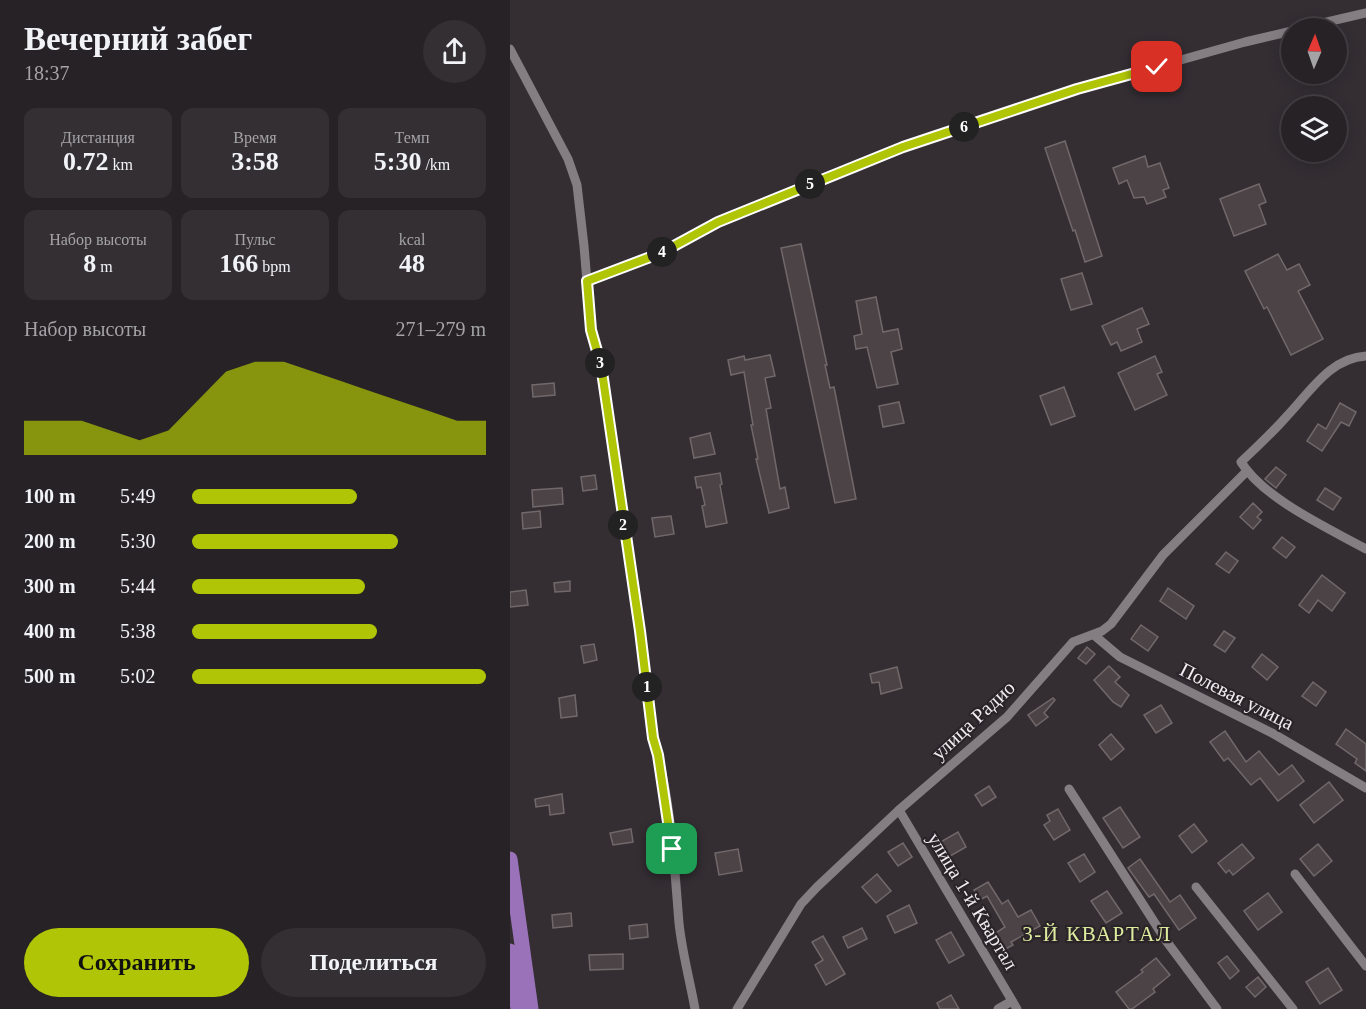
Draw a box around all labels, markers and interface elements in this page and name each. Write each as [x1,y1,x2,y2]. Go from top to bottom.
north arrow [1281,18,1347,84]
map controls [1281,18,1347,162]
button: share [423,20,486,83]
text: Вечерний забег [24,21,252,57]
pin [1131,41,1182,92]
icon: check [1140,50,1173,83]
text: 18:37 [24,62,70,84]
button: layers [1281,96,1347,162]
pin: 6 [949,112,979,142]
text: 6 [960,118,968,135]
text: Дистанция [61,129,135,146]
text: Время [233,129,277,146]
text: Темп [395,129,429,146]
text: 0.72 [63,147,109,176]
text: 3:58 [231,147,279,176]
text: 5:30 [374,147,421,176]
text: km [109,156,133,173]
text: /km [421,156,450,173]
pin: 5 [795,169,825,199]
text: 5 [806,175,814,192]
text: Набор высоты [49,231,147,248]
text: Пульс [234,231,276,248]
text: kcal [399,231,425,248]
pin: 4 [647,237,677,267]
text: 4 [658,243,666,260]
text: 8 [83,249,96,278]
text: 166 [219,249,258,278]
text: 48 [399,249,425,278]
text: m [96,258,113,275]
text: bpm [258,258,291,275]
text: Набор высоты [24,318,146,340]
text: 271–279 m [395,318,486,340]
pin: 3 [585,348,615,378]
text: 3 [596,354,604,371]
text: 100 m [24,485,76,507]
text: 5:49 [120,485,156,507]
pin: 2 [608,510,638,540]
text: 2 [619,516,627,533]
text: 200 m [24,530,76,552]
text: 5:30 [120,530,156,552]
text: 300 m [24,575,76,597]
text: 5:44 [120,575,156,597]
text: 400 m [24,620,76,642]
text: 5:38 [120,620,156,642]
street label: Полевая улица [1176,658,1298,735]
text: 500 m [24,665,76,687]
text: 5:02 [120,665,156,687]
pin: 1 [632,672,662,702]
street label: улица Радио [927,676,1020,765]
text: 1 [643,678,651,695]
pin [646,823,697,874]
street label: улица 1-й Квартал [923,829,1023,974]
icon: arrive [655,832,688,865]
district label: 3-Й КВАРТАЛ [1022,922,1172,946]
button: Сохранить [24,928,249,997]
button: Поделиться [261,928,486,997]

